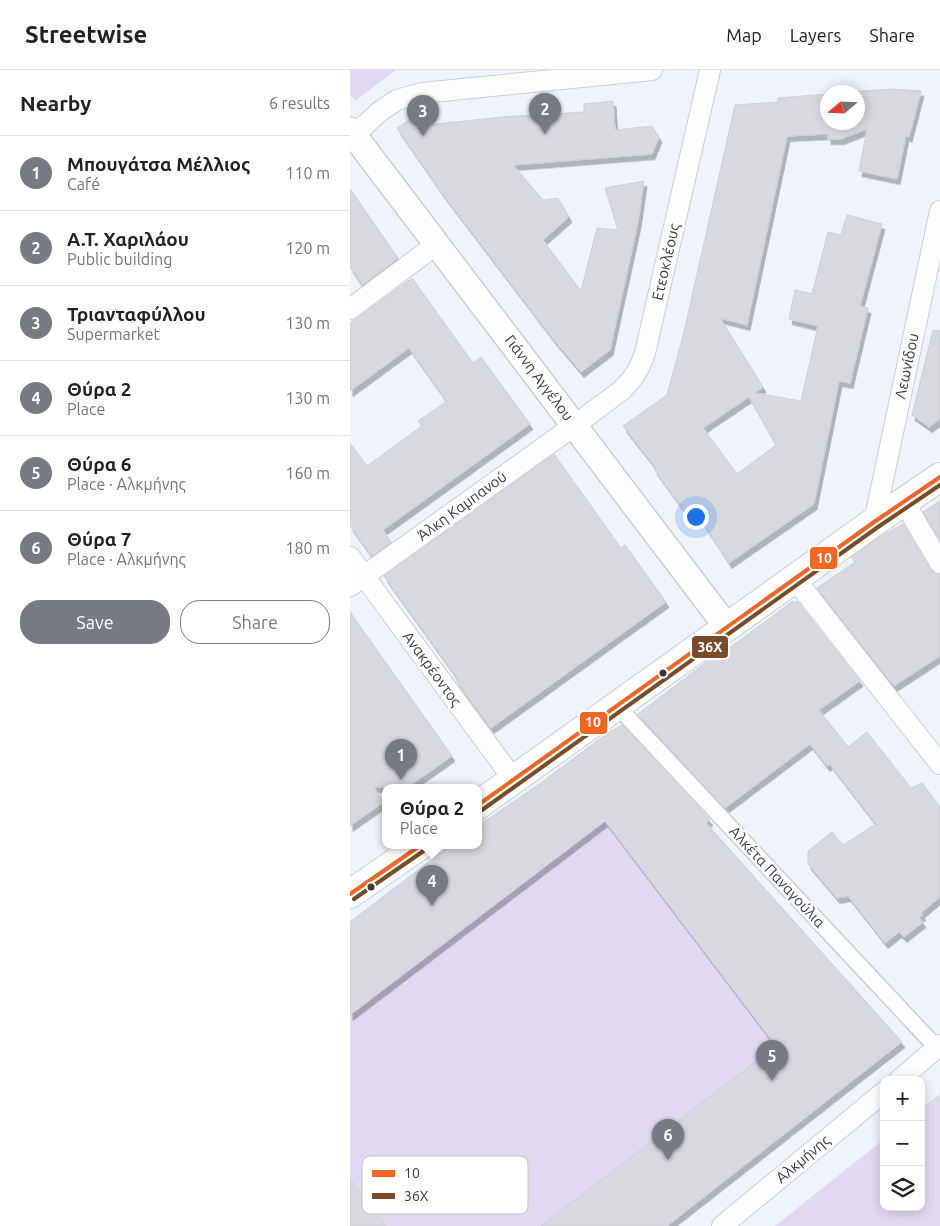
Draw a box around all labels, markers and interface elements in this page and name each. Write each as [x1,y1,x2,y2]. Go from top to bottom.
text: Streetwise [25,21,147,48]
text: Map [726,25,762,45]
text: Layers [790,25,841,45]
text: Share [869,25,915,45]
north arrow [820,85,865,130]
text: Nearby [20,91,91,115]
pin: 2 [529,93,561,134]
text: 6 results [269,94,330,112]
pin: 3 [407,95,439,136]
text: Μπουγάτσα Μέλλιος [67,153,250,175]
text: 1 [31,164,41,182]
text: 110 m [285,164,330,182]
text: Café [67,175,100,193]
street label: Ετεοκλέους [648,222,683,302]
text: Α.Τ. Χαριλάου [67,228,189,250]
text: 2 [31,239,41,257]
text: 120 m [285,239,330,257]
text: Public building [67,250,172,268]
text: Τριανταφύλλου [67,303,206,325]
text: 3 [31,314,41,332]
text: 130 m [285,314,330,332]
text: Supermarket [67,325,160,343]
street label: Λεωνίδου [891,331,922,400]
street label: Γιάννη Αγγέλου [502,332,577,424]
text: Θύρα 2 [67,378,132,400]
text: 4 [31,389,41,407]
text: 130 m [285,389,330,407]
text: Place [67,400,105,418]
text: Θύρα 6 [67,453,132,475]
text: 5 [31,464,41,482]
text: 160 m [285,464,330,482]
street label: Άλκη Καμπανού [414,468,510,544]
text: Place · Αλκμήνης [67,475,186,493]
your location [683,504,709,530]
text: Θύρα 7 [67,528,132,550]
text: 6 [31,539,41,557]
text: 180 m [285,539,330,557]
line badge: 10 [809,546,838,570]
text: Place · Αλκμήνης [67,550,186,568]
text: 10 [816,550,832,566]
button: Save [20,600,170,644]
button: Share [180,600,330,644]
street label: Ανακρέοντος [400,628,465,710]
line badge: 36Χ [691,635,729,659]
text: 36Χ [697,639,723,655]
unlabelled marker [658,668,668,678]
line badge: 10 [579,711,608,735]
text: 10 [585,714,601,730]
pin: 1 [385,739,417,780]
popup [382,784,482,849]
text: Θύρα 2 [400,797,464,819]
text: Place [400,819,438,837]
street label: Αλκέτα Παναγούλια [726,823,829,931]
pin: 4 [416,865,448,906]
unlabelled marker [366,882,376,892]
pin: 5 [756,1040,788,1081]
map controls [880,1076,925,1211]
button: + [880,1076,925,1121]
pin: 6 [652,1119,684,1160]
button: − [880,1121,925,1166]
street label: Αλκμήνης [772,1131,833,1186]
legend [362,1156,528,1214]
text: 10 [404,1165,420,1181]
button: layers [880,1166,925,1211]
text: 36Χ [404,1188,429,1204]

